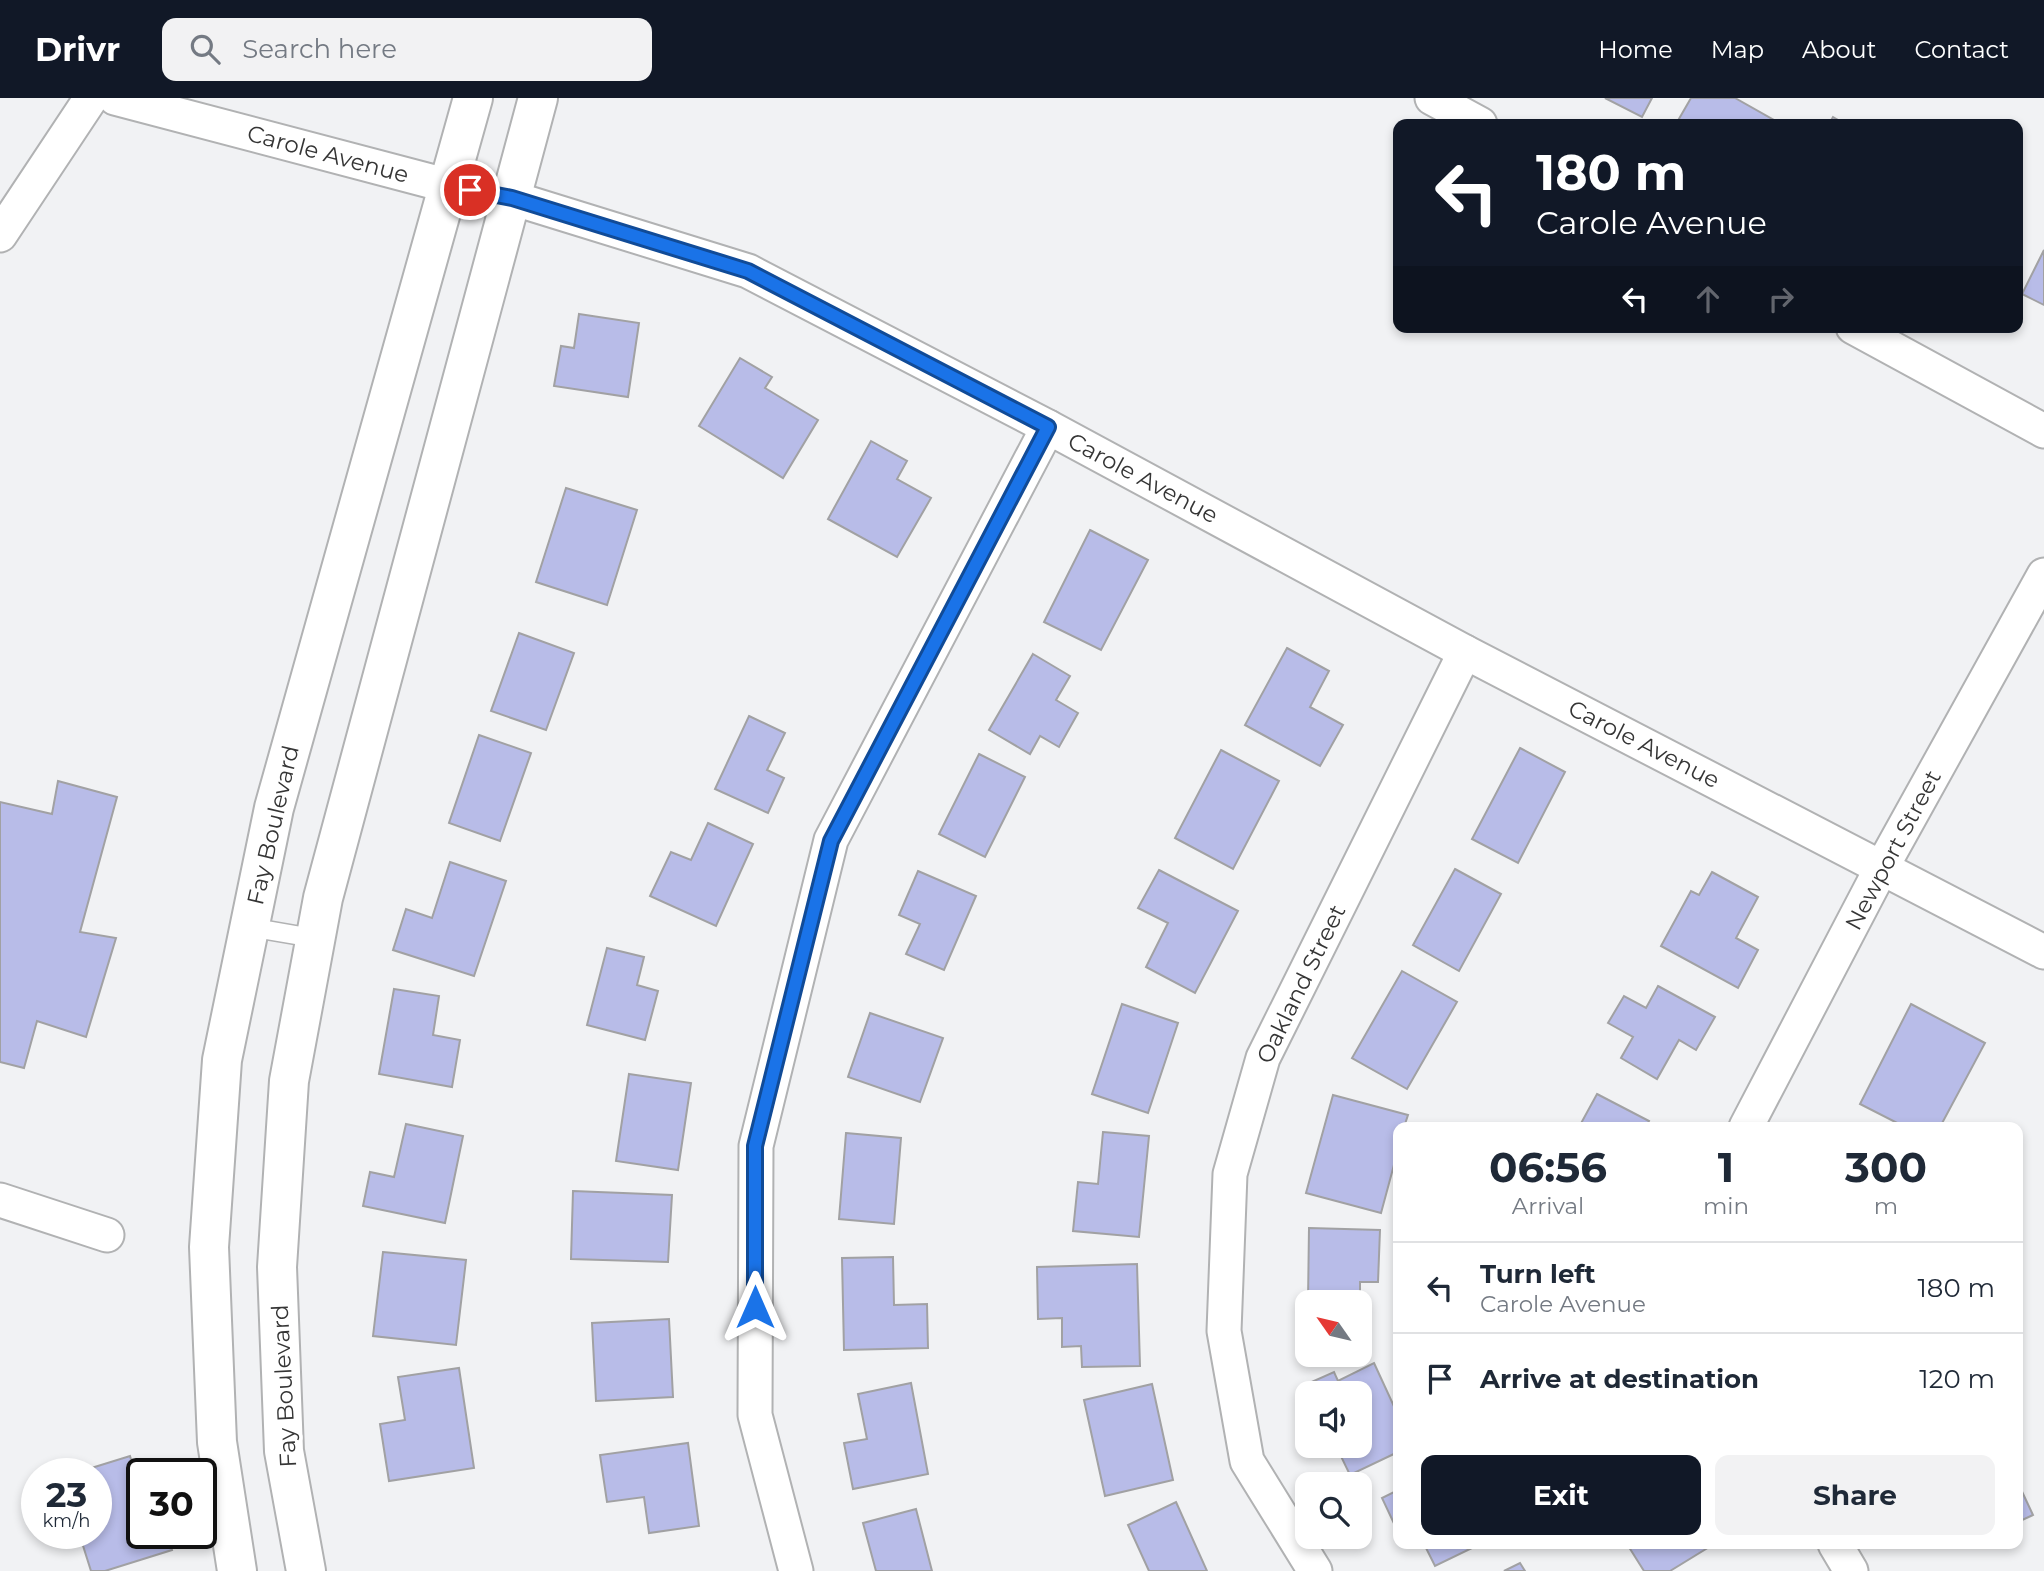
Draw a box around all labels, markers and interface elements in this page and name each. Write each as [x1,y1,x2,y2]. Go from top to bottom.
search box [162,18,652,81]
text: Drivr [35,29,120,69]
icon: search [186,30,224,68]
text: Search here [242,33,397,65]
text: Home [1598,35,1673,64]
text: Map [1711,35,1764,64]
text: About [1802,35,1876,64]
text: Contact [1914,35,2009,64]
street label: Carole Avenue [244,119,412,189]
text: 180 m [1536,143,1686,202]
icon: left [1421,147,1512,238]
pin [440,160,500,220]
icon: arrive [451,171,489,209]
text: Carole Avenue [1536,203,1767,242]
icon: left [1616,280,1654,318]
icon: ahead [1689,280,1727,318]
icon: right [1762,280,1800,318]
street label: Carole Avenue [1063,427,1223,529]
street label: Carole Avenue [1564,694,1724,794]
street label: Fay Boulevard [241,743,305,907]
street label: Newport Street [1839,765,1947,935]
street label: Oakland Street [1250,900,1352,1068]
text: 06:56 [1489,1141,1607,1193]
text: 1 [1718,1141,1734,1193]
text: 300 [1845,1141,1927,1193]
text: Arrival [1512,1192,1584,1220]
text: min [1703,1192,1749,1220]
text: m [1874,1192,1898,1220]
text: Turn left [1480,1258,1596,1290]
icon: left [1421,1269,1459,1307]
position arrow [718,1270,792,1344]
text: 180 m [1917,1272,1995,1304]
north arrow [1295,1290,1372,1367]
map controls [1295,1290,1372,1549]
text: Carole Avenue [1480,1290,1646,1318]
street label: Fay Boulevard [266,1304,302,1468]
icon: arrive [1421,1360,1459,1398]
text: Arrive at destination [1480,1363,1759,1395]
text: 120 m [1919,1363,1995,1395]
button: sound [1295,1381,1372,1458]
button: Exit [1421,1455,1701,1535]
button: Share [1715,1455,1995,1535]
speed limit sign: 30 [126,1458,217,1549]
button: search [1295,1472,1372,1549]
text: 23 [46,1473,87,1516]
text: km/h [42,1510,91,1532]

